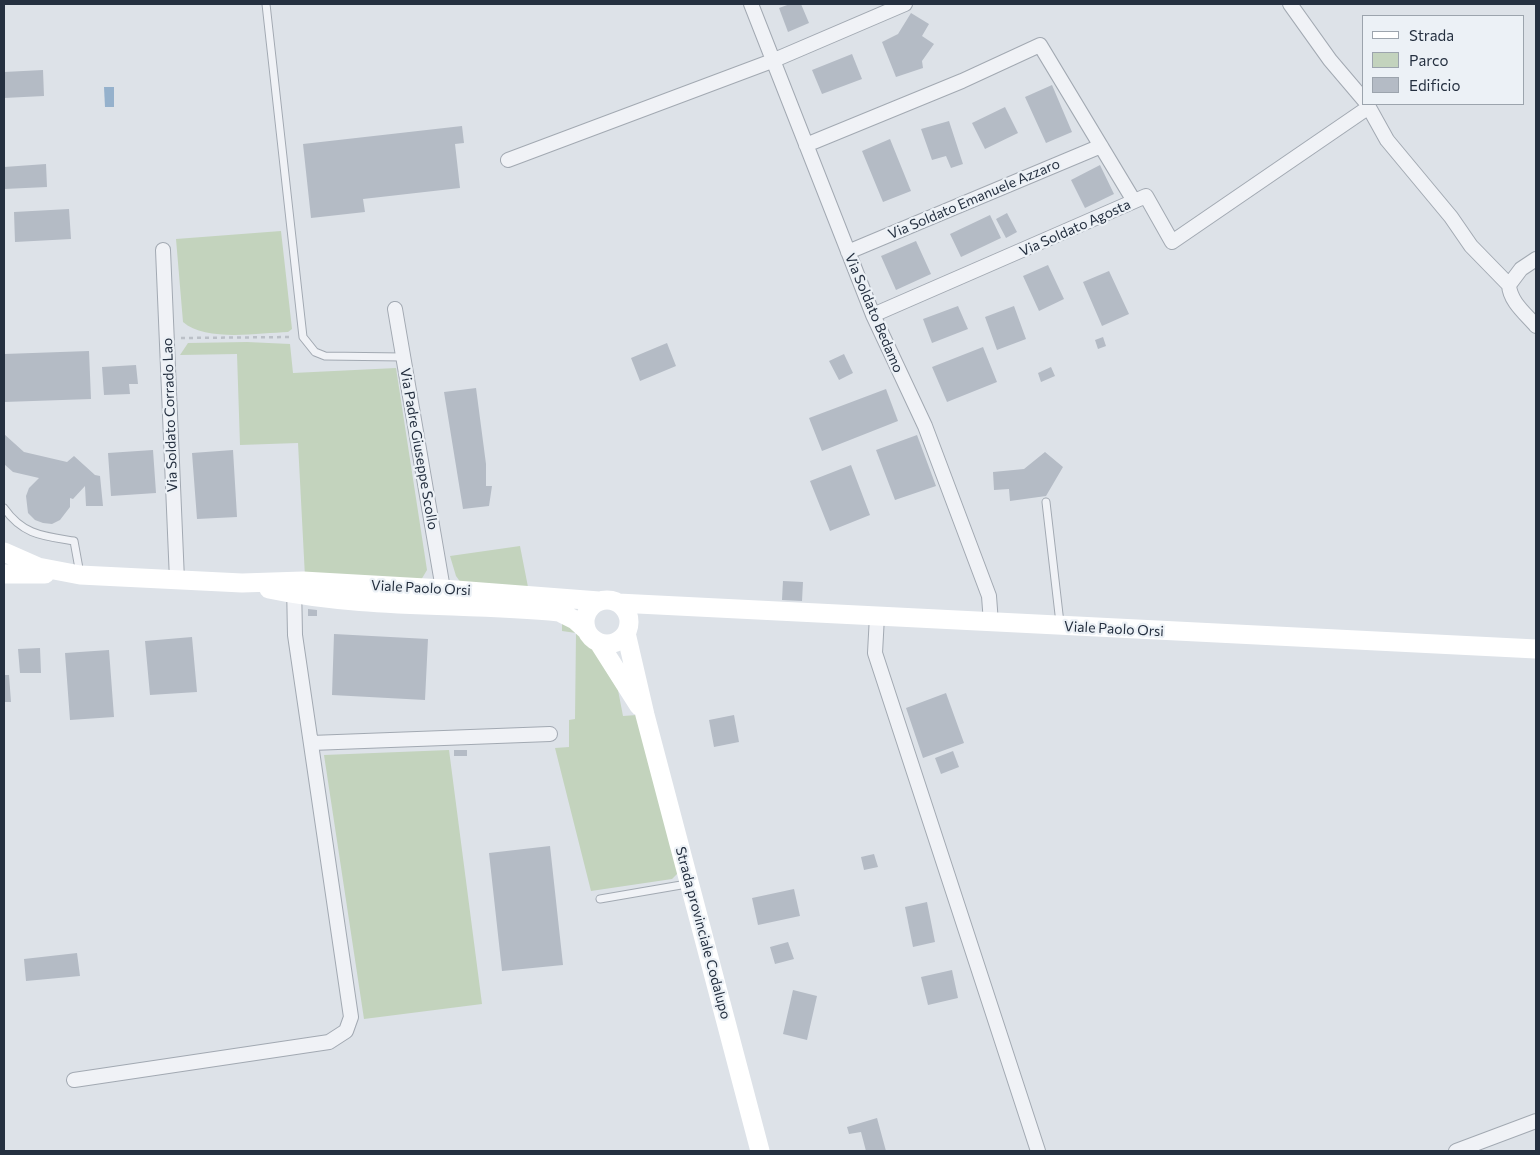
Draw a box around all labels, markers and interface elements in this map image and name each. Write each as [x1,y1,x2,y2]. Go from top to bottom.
legend [1362,15,1525,105]
text: Strada [1409,26,1454,44]
text: Parco [1409,51,1448,69]
text: Edificio [1409,76,1460,94]
street label: Via Soldato Emanuele Azzaro [886,155,1062,243]
street label: Via Soldato Agosta [1017,196,1133,260]
street label: Via Soldato Bedamo [841,251,907,375]
street label: Via Soldato Corrado Lao [159,337,181,493]
street label: Via Padre Giuseppe Scollo [397,367,441,531]
street label: Viale Paolo Orsi [371,577,471,599]
street label: Viale Paolo Orsi [1064,618,1164,640]
street label: Strada provinciale Codalupo [672,845,734,1021]

